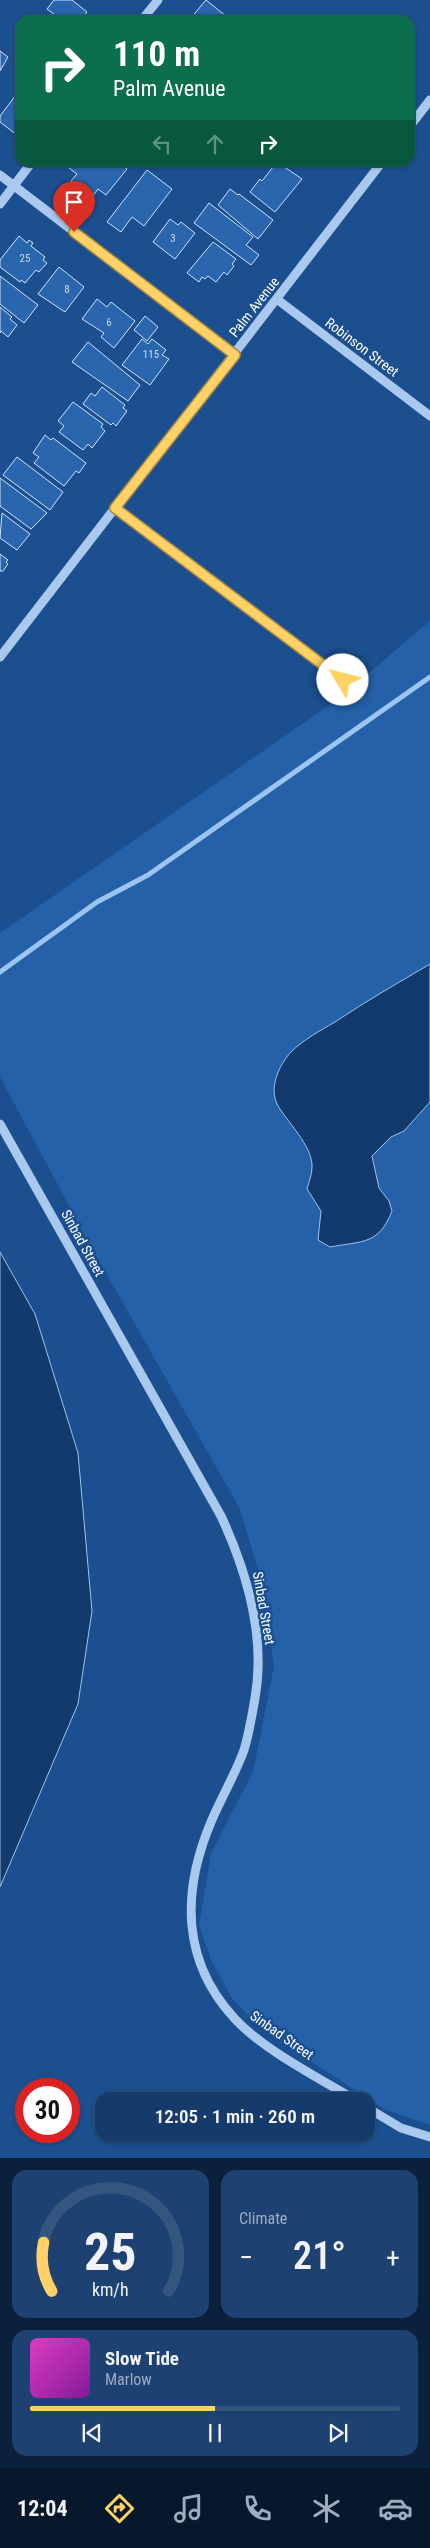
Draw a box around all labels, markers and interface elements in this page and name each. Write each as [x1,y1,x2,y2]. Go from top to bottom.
text: 110 m [113,34,200,75]
icon: right [30,35,95,100]
text: Palm Avenue [113,76,226,101]
icon: left [148,130,176,158]
icon: ahead [201,130,229,158]
icon: right [254,130,282,158]
pin [53,181,95,232]
icon: arrive [60,188,88,216]
house number: 3 [170,232,176,245]
house number: 25 [20,252,30,265]
street label: Palm Avenue [226,273,283,340]
house number: 8 [64,283,70,296]
street label: Robinson Street [322,314,402,380]
house number: 6 [106,316,112,329]
house number: 115 [143,348,159,361]
position arrow [316,653,368,705]
street label: Sinbad Street [58,1207,108,1279]
street label: Sinbad Street [250,1570,278,1646]
street label: Sinbad Street [247,2007,317,2063]
speed limit sign: 30 [15,2078,80,2143]
text: 12:05 · 1 min · 260 m [155,2105,315,2128]
text: Climate [239,2209,287,2228]
text: 25 [84,2222,137,2283]
text: 21° [293,2234,346,2278]
text: − [239,2241,253,2274]
text: + [386,2241,400,2274]
text: km/h [92,2279,129,2300]
text: Slow Tide [105,2347,179,2370]
text: Marlow [105,2370,152,2389]
icon: previous [78,2419,106,2447]
icon: pause [201,2419,229,2447]
icon: next [324,2419,352,2447]
icon: directions [102,2491,137,2526]
icon: music [171,2491,206,2526]
icon: phone [240,2491,275,2526]
icon: climate [309,2491,344,2526]
icon: car [378,2491,413,2526]
text: 12:04 [17,2496,68,2521]

